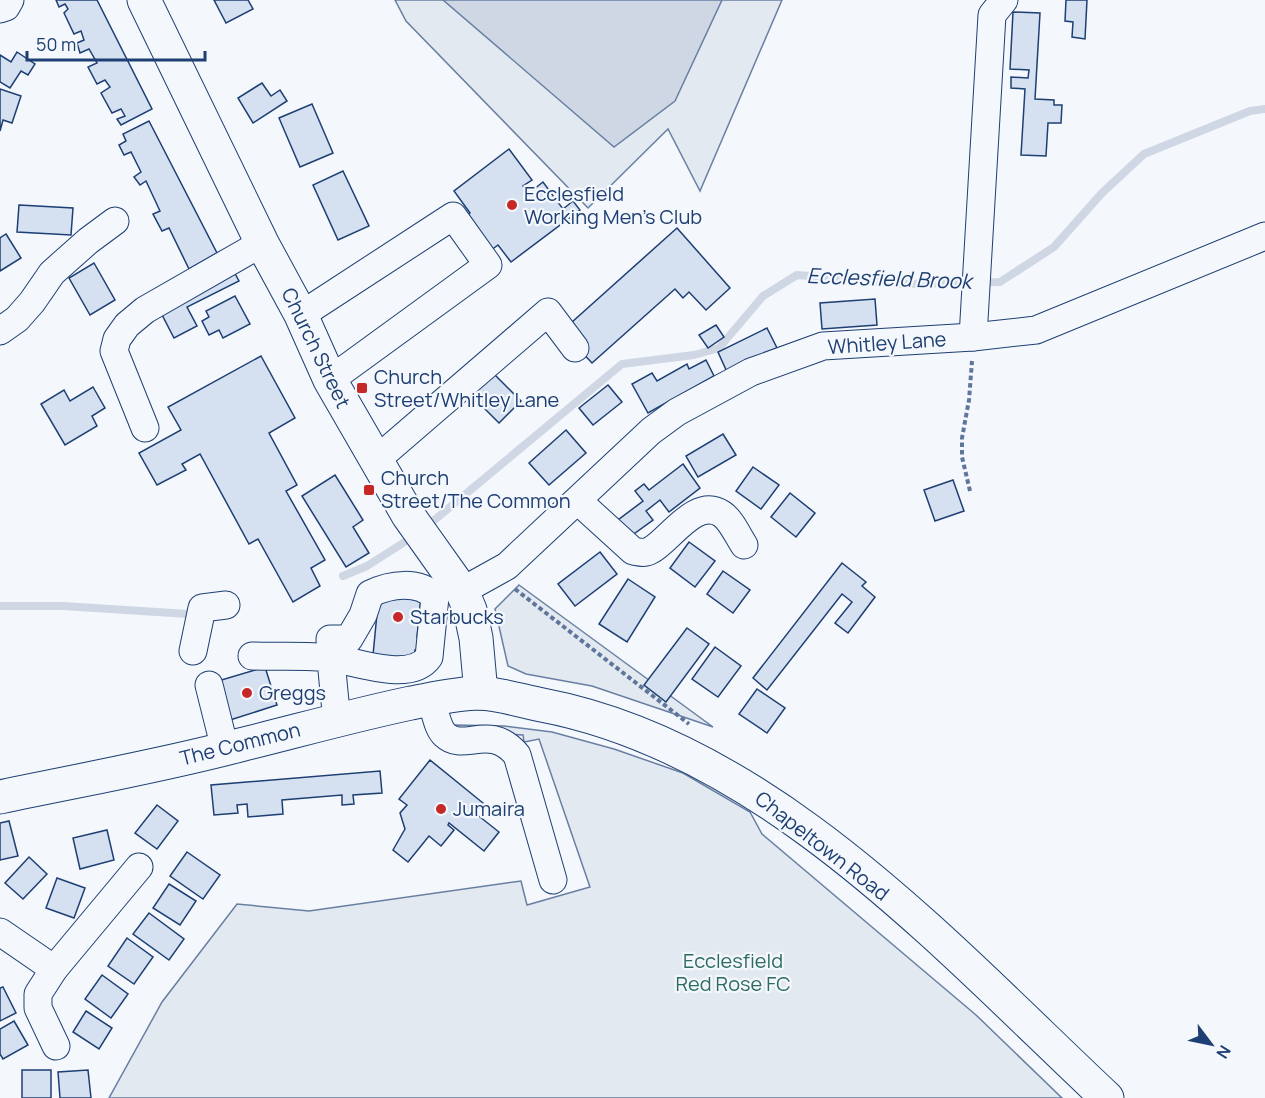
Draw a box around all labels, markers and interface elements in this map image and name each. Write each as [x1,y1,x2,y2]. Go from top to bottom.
scale bar [27,24,206,62]
text: 50 m [36,32,76,56]
place label: Ecclesfield Working Men's Club [524,180,702,230]
marker: Ecclesfield Working Men's Club [505,198,519,212]
water label: Ecclesfield Brook [806,261,974,295]
street label: Church Street [276,283,357,412]
street label: Whitley Lane [827,325,947,360]
place label: Church Street/Whitley Lane [374,363,559,413]
marker: Church Street/Whitley Lane [355,381,369,395]
place label: Church Street/The Common [381,464,571,514]
marker: Church Street/The Common [362,483,376,497]
place label: Starbucks [410,603,504,630]
marker: Starbucks [391,610,405,624]
place label: Greggs [259,679,326,706]
marker: Greggs [240,686,254,700]
street label: The Common [177,716,303,772]
street label: Chapeltown Road [750,785,895,906]
place label: Jumaira [453,795,525,822]
marker: Jumaira [434,802,448,816]
park label: Ecclesfield Red Rose FC [675,947,791,997]
north arrow [1181,1014,1241,1074]
text: N [1211,1041,1236,1063]

